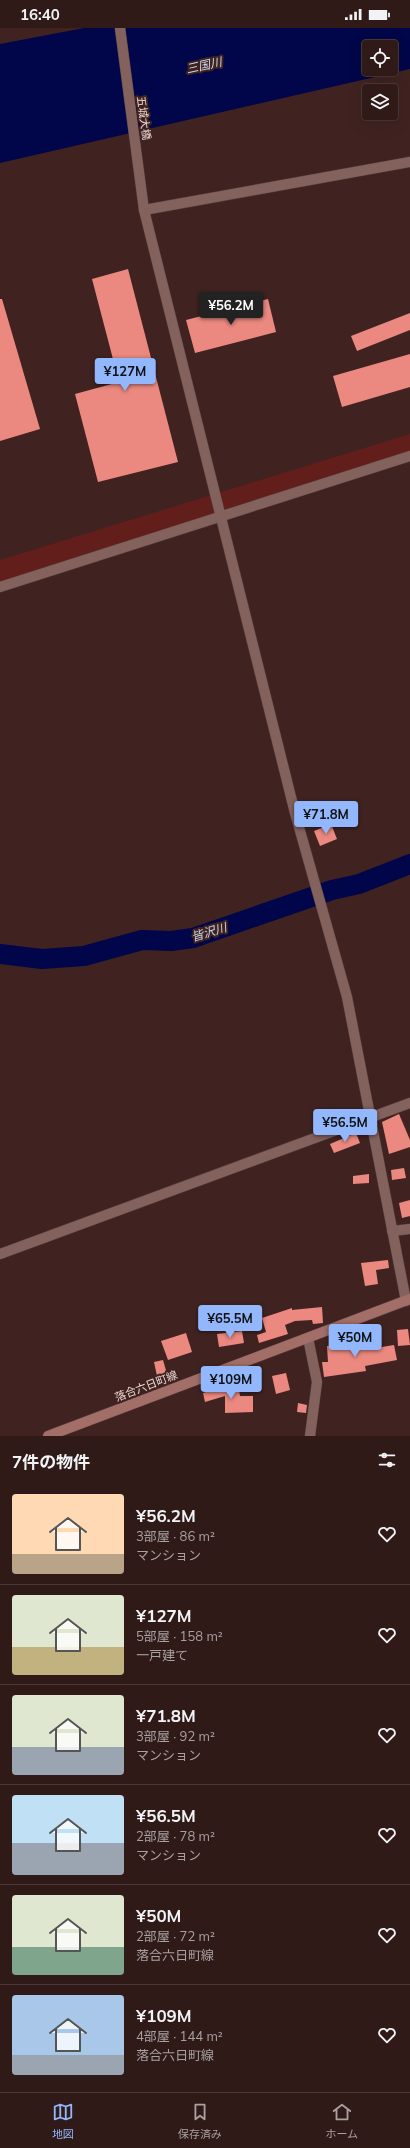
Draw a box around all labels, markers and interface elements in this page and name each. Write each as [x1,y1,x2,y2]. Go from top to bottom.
text: 16:40 [20,5,60,24]
map controls [362,40,398,120]
button: locate [362,40,398,76]
water label: 三国川 [185,54,225,76]
button: layers [362,84,398,120]
street label: 五城大橋 [134,95,154,141]
pin: ¥56.2M [198,292,264,326]
text: ¥56.2M [208,297,254,313]
pin: ¥127M [97,358,153,392]
text: ¥127M [104,363,146,379]
pin: ¥71.8M [293,801,359,835]
text: ¥71.8M [303,806,349,822]
water label: 皆沢川 [190,919,230,944]
pin: ¥56.5M [312,1109,378,1143]
text: ¥56.5M [322,1114,368,1130]
pin: ¥65.5M [197,1305,263,1339]
text: ¥65.5M [207,1310,253,1326]
pin: ¥50M [331,1324,379,1358]
text: ¥50M [338,1329,372,1345]
pin: ¥109M [203,1366,259,1400]
street label: 落合六日町線 [113,1368,179,1404]
text: ¥109M [210,1371,252,1387]
icon: filters [376,1449,398,1471]
text: 7件の物件 [12,1451,90,1472]
text: ¥56.2M [136,1505,196,1526]
icon: home [44,1510,92,1558]
icon: heart [376,1523,398,1545]
text: 3部屋 · 86 m² [136,1528,215,1544]
text: マンション [136,1547,201,1563]
text: ¥127M [136,1605,192,1626]
icon: home [44,1611,92,1659]
icon: heart [376,1624,398,1646]
text: 5部屋 · 158 m² [136,1628,223,1644]
text: 一戸建て [136,1647,188,1663]
text: ¥71.8M [136,1705,196,1726]
icon: home [44,1711,92,1759]
icon: heart [376,1724,398,1746]
text: 3部屋 · 92 m² [136,1728,215,1744]
text: マンション [136,1747,201,1763]
text: ¥56.5M [136,1805,196,1826]
icon: home [44,1811,92,1859]
icon: heart [376,1824,398,1846]
text: 2部屋 · 78 m² [136,1828,215,1844]
text: マンション [136,1847,201,1863]
text: ¥50M [136,1905,181,1926]
icon: home [44,1911,92,1959]
icon: heart [376,1924,398,1946]
text: 2部屋 · 72 m² [136,1928,215,1944]
text: 落合六日町線 [136,1947,214,1963]
text: ¥109M [136,2005,192,2026]
icon: home [44,2011,92,2059]
icon: heart [376,2024,398,2046]
text: 4部屋 · 144 m² [136,2028,223,2044]
text: 落合六日町線 [136,2047,214,2063]
tab: 地図 [52,2101,74,2141]
tab: 保存済み [178,2101,222,2141]
tab: ホーム [325,2101,358,2141]

